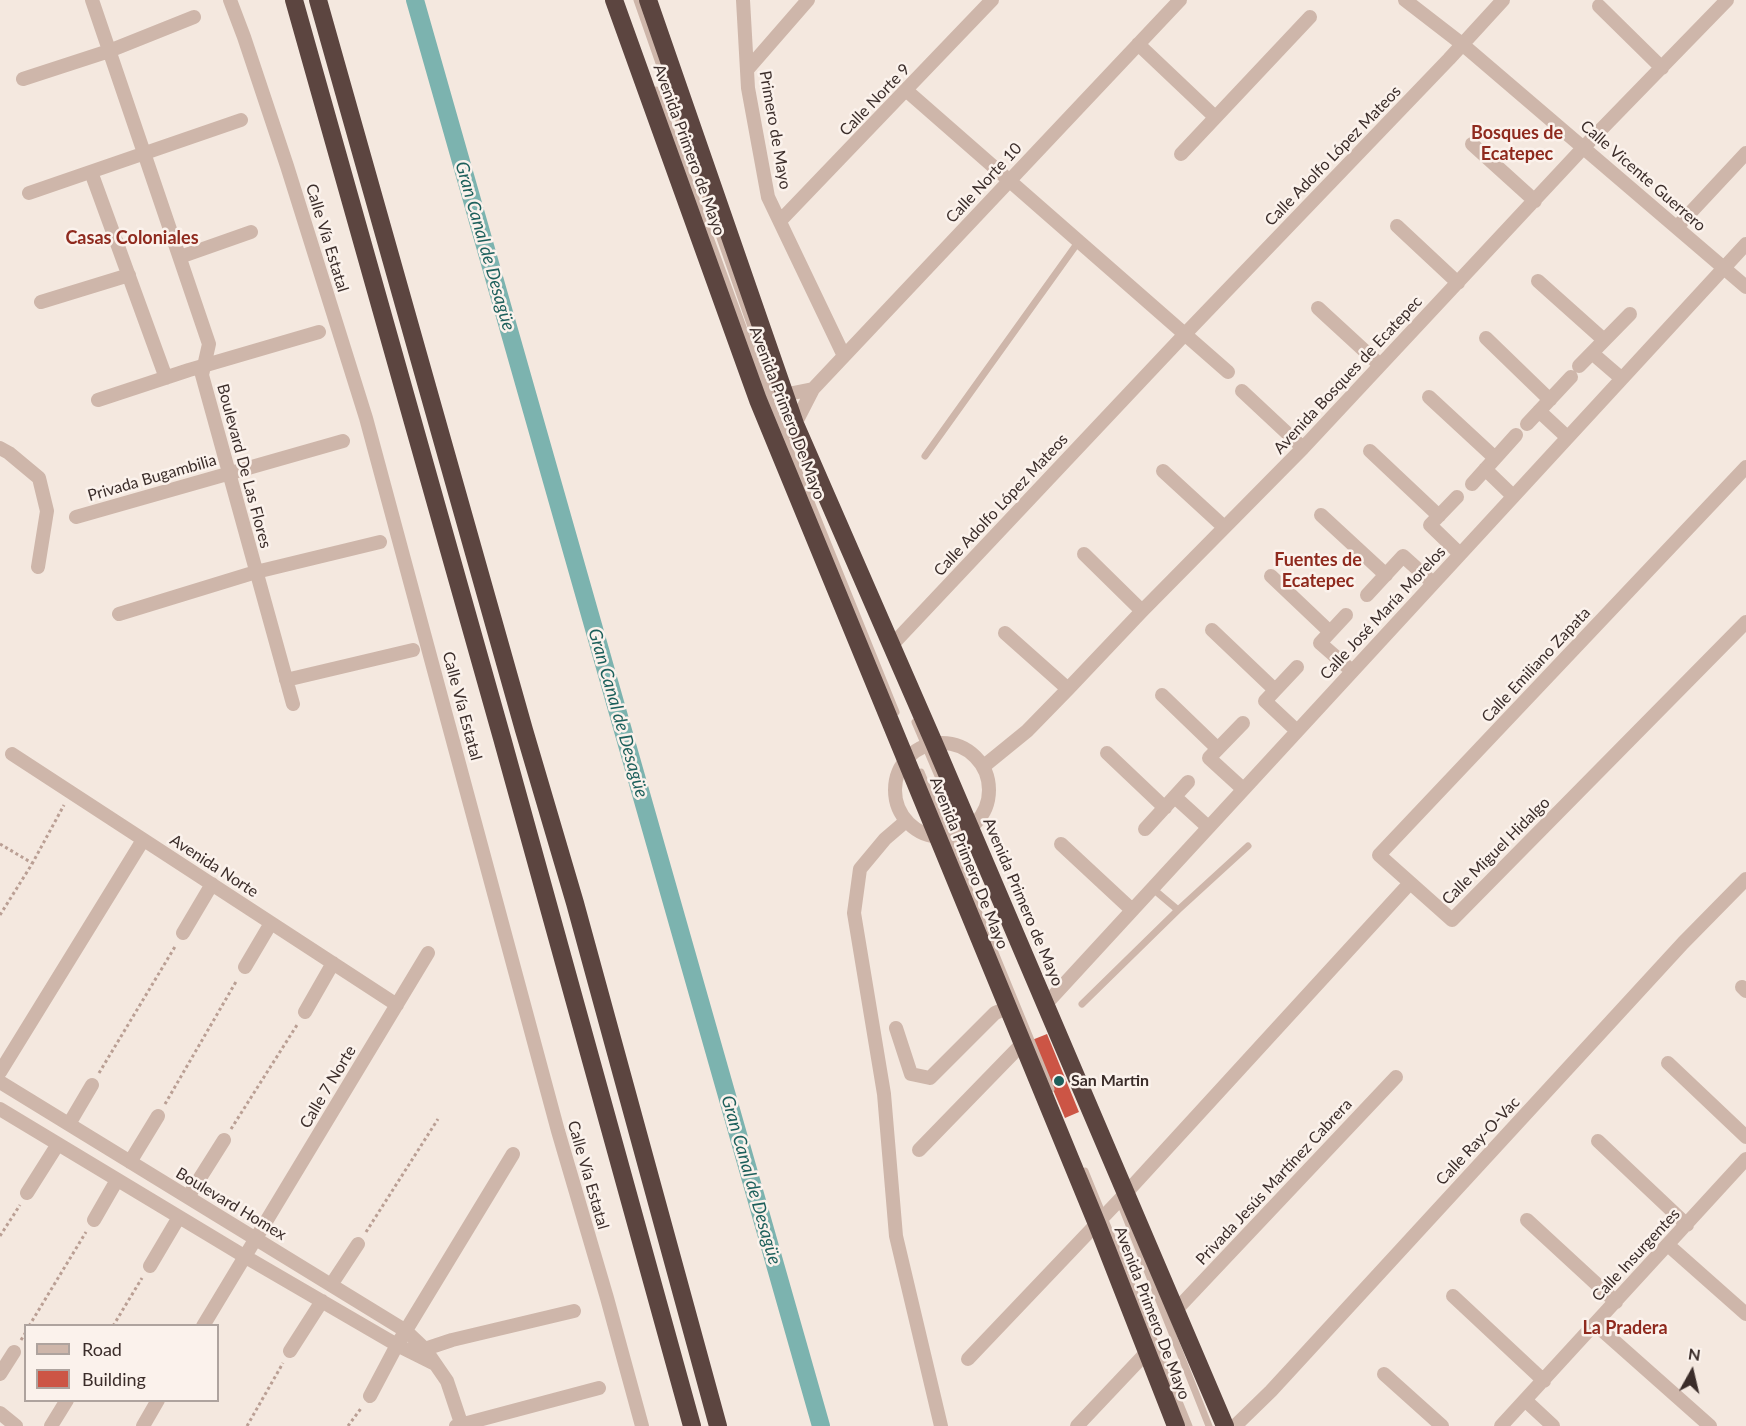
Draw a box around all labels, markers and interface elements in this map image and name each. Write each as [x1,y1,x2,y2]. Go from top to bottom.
street label: Calle Norte 9 [836,60,914,140]
street label: Avenida Primero de Mayo [649,62,729,238]
street label: Primero de Mayo [755,69,795,191]
street label: Calle Adolfo López Mateos [1261,82,1405,230]
street label: Calle Vicente Guerrero [1576,116,1710,236]
district label: Bosques de Ecatepec [1471,122,1563,164]
street label: Calle Norte 10 [942,139,1026,227]
water label: Gran Canal de Desagüe [451,159,519,333]
street label: Calle Vía Estatal [301,182,353,294]
district label: Casas Coloniales [65,227,199,249]
street label: Avenida Bosques de Ecatepec [1270,292,1426,458]
street label: Avenida Primero De Mayo [745,324,829,502]
street label: Boulevard De Las Flores [213,382,275,550]
street label: Calle Adolfo López Mateos [930,430,1072,580]
street label: Privada Bugambilia [85,450,219,506]
street label: Calle José María Morelos [1316,542,1450,684]
district label: Fuentes de Ecatepec [1274,549,1362,592]
street label: Calle Emiliano Zapata [1478,603,1594,727]
water label: Gran Canal de Desagüe [584,626,652,800]
street label: Calle Vía Estatal [438,649,486,763]
street label: Avenida Primero De Mayo [926,774,1012,952]
street label: Calle Miguel Hidalgo [1438,793,1554,909]
street label: Avenida Primero de Mayo [979,815,1067,989]
street label: Avenida Norte [166,830,262,902]
street label: Calle 7 Norte [296,1042,360,1132]
place label: San Martin [1071,1071,1149,1091]
marker: San Martin [1052,1074,1066,1088]
water label: Gran Canal de Desagüe [717,1093,785,1267]
street label: Calle Ray-O-Vac [1432,1093,1524,1189]
street label: Privada Jesús Martínez Cabrera [1192,1095,1356,1269]
street label: Calle Vía Estatal [563,1118,613,1232]
street label: Boulevard Homex [172,1163,290,1245]
street label: Calle Insurgentes [1588,1205,1684,1305]
street label: Avenida Primero De Mayo [1110,1224,1194,1402]
district label: La Pradera [1582,1317,1668,1339]
legend [24,1324,219,1402]
text: Road [82,1338,122,1360]
north arrow [1662,1342,1722,1402]
text: N [1687,1343,1702,1364]
text: Building [82,1368,146,1390]

